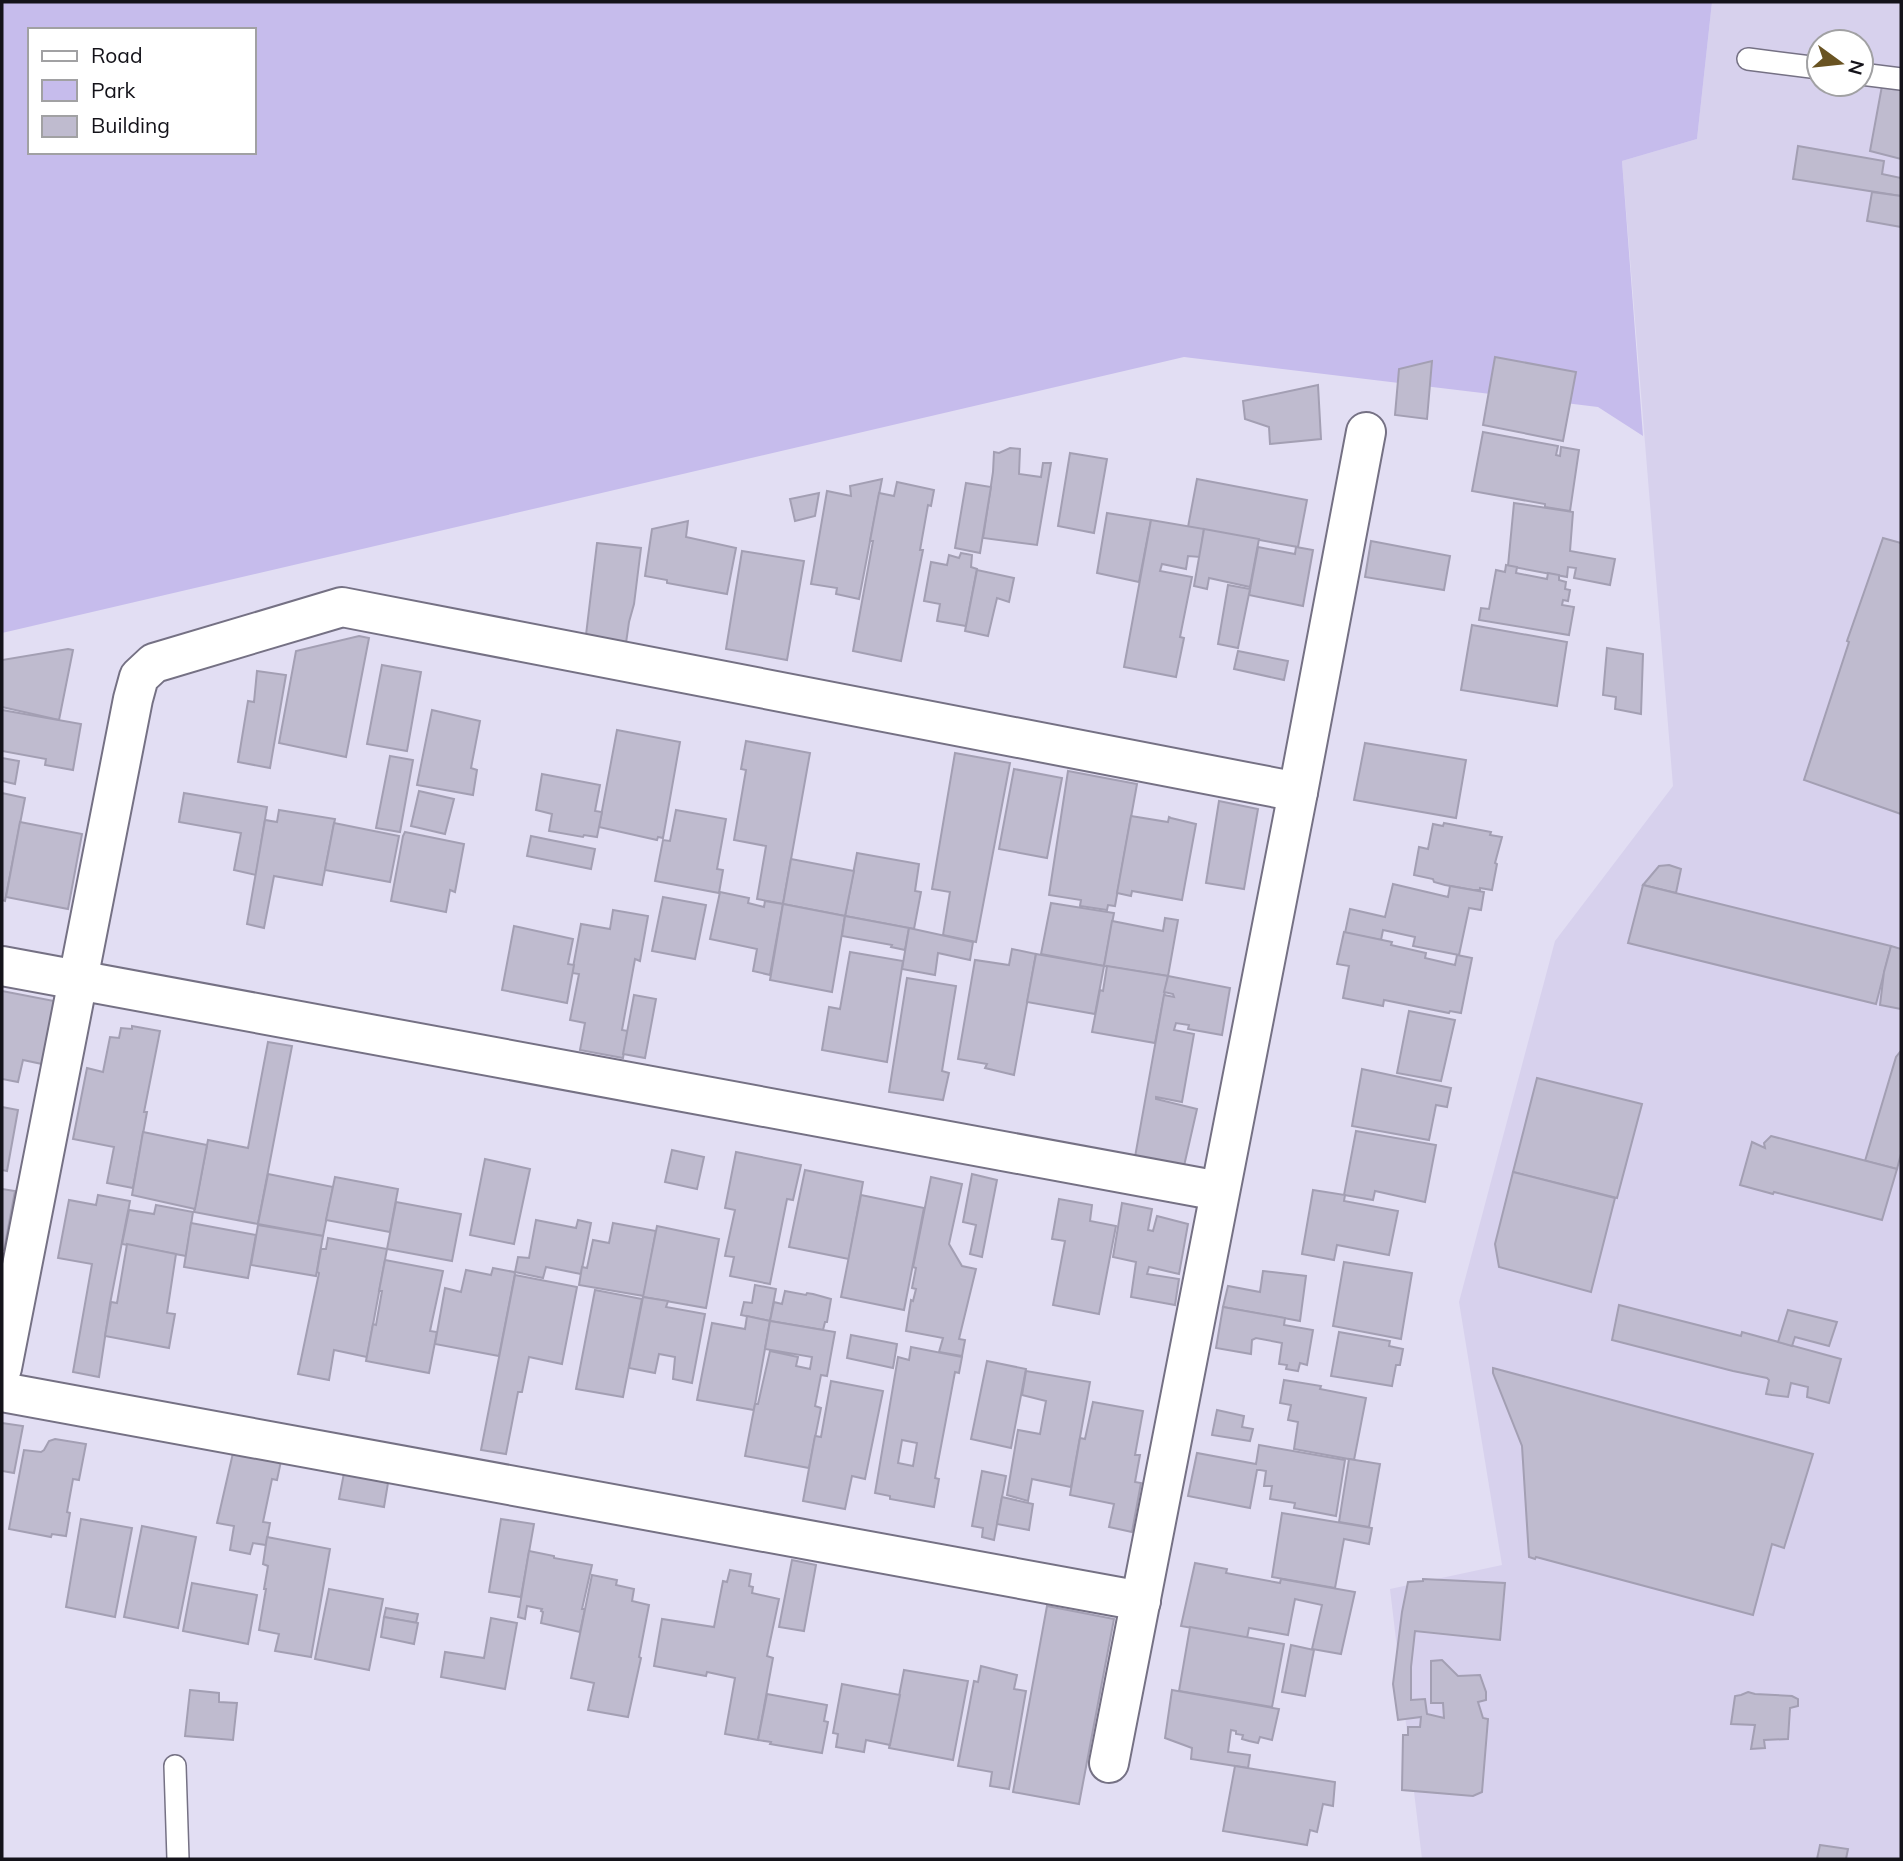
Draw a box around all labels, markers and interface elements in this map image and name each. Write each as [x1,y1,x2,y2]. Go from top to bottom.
legend [28,28,256,154]
north arrow [1805,28,1875,98]
text: Road [91,42,142,68]
text: N [1843,57,1870,77]
text: Park [91,77,135,103]
text: Building [91,112,170,138]

